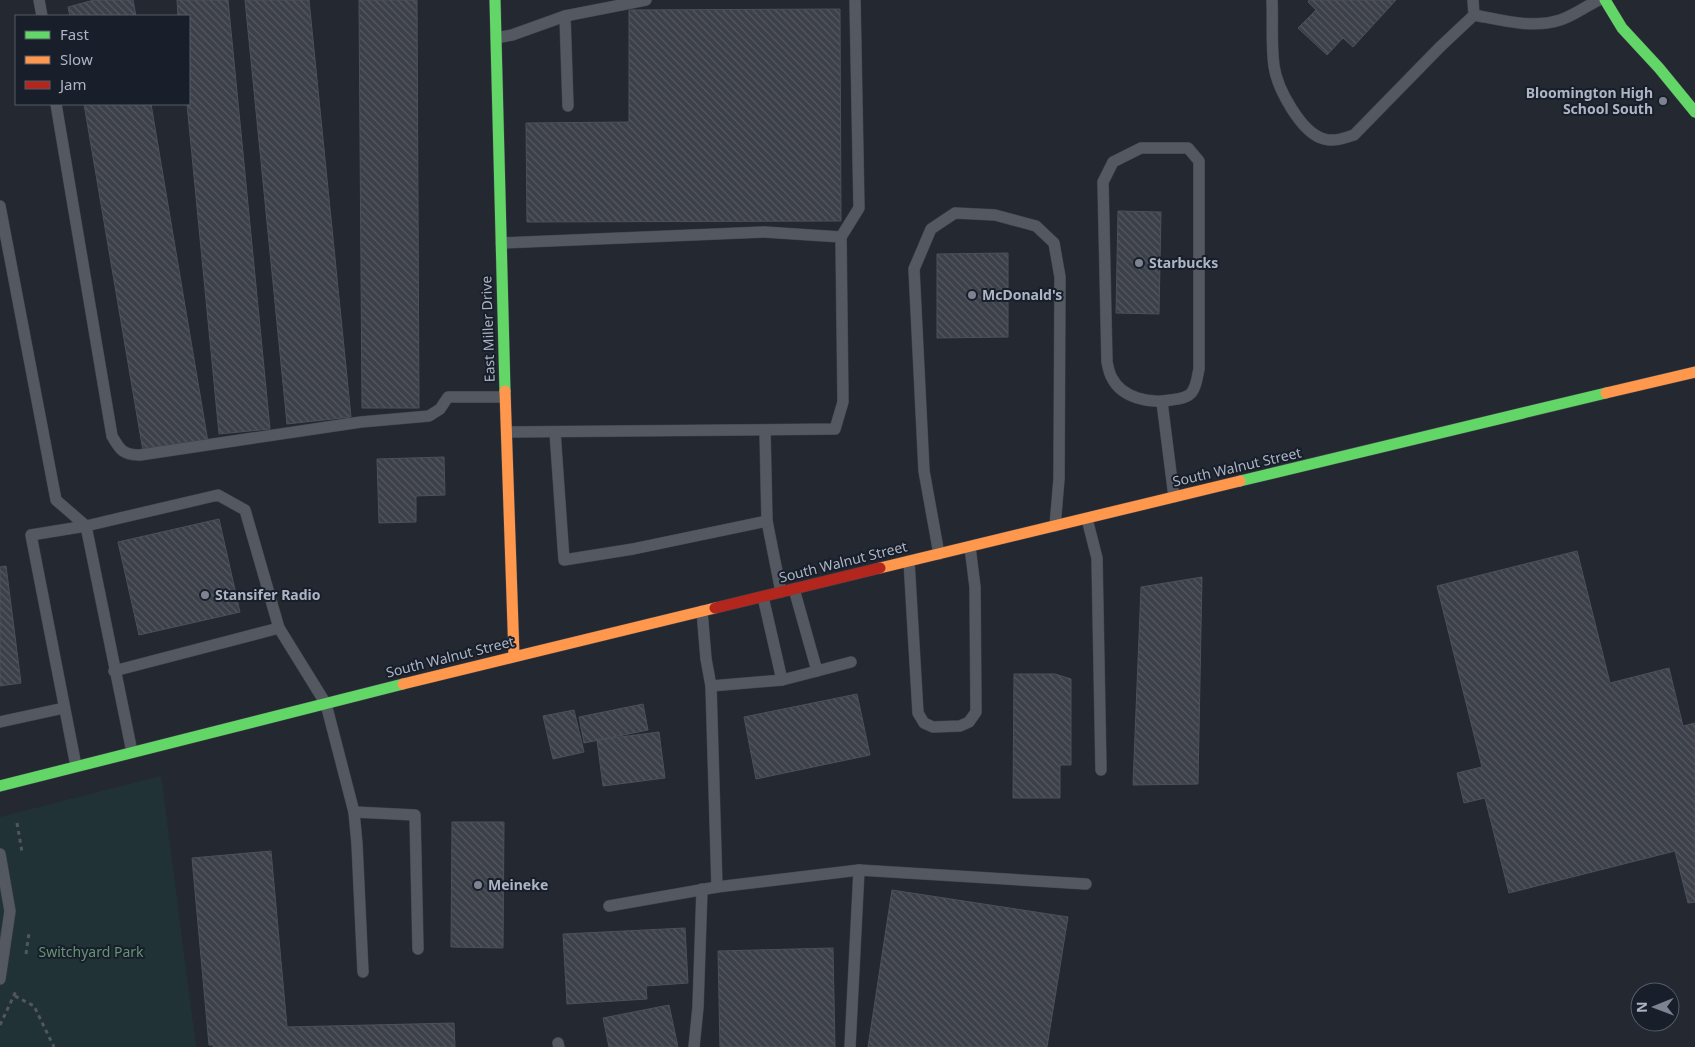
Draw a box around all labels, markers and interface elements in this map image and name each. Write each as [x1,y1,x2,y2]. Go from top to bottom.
legend [15,15,190,105]
text: Fast [60,24,89,44]
text: Slow [60,49,93,69]
text: Jam [58,74,87,94]
place label: Bloomington High School South [1526,83,1653,118]
marker: Bloomington High School South [1657,95,1669,107]
place label: Starbucks [1149,253,1218,272]
marker: Starbucks [1133,257,1145,269]
street label: East Miller Drive [476,275,499,383]
place label: McDonald's [982,285,1062,304]
marker: McDonald's [966,289,978,301]
street label: South Walnut Street [1171,442,1303,491]
street label: South Walnut Street [777,536,909,587]
place label: Stansifer Radio [215,585,321,604]
marker: Stansifer Radio [199,589,211,601]
street label: South Walnut Street [384,631,516,682]
place label: Meineke [488,875,548,894]
marker: Meineke [472,879,484,891]
park label: Switchyard Park [38,942,144,961]
north arrow [1630,982,1680,1032]
text: N [1632,1001,1651,1013]

